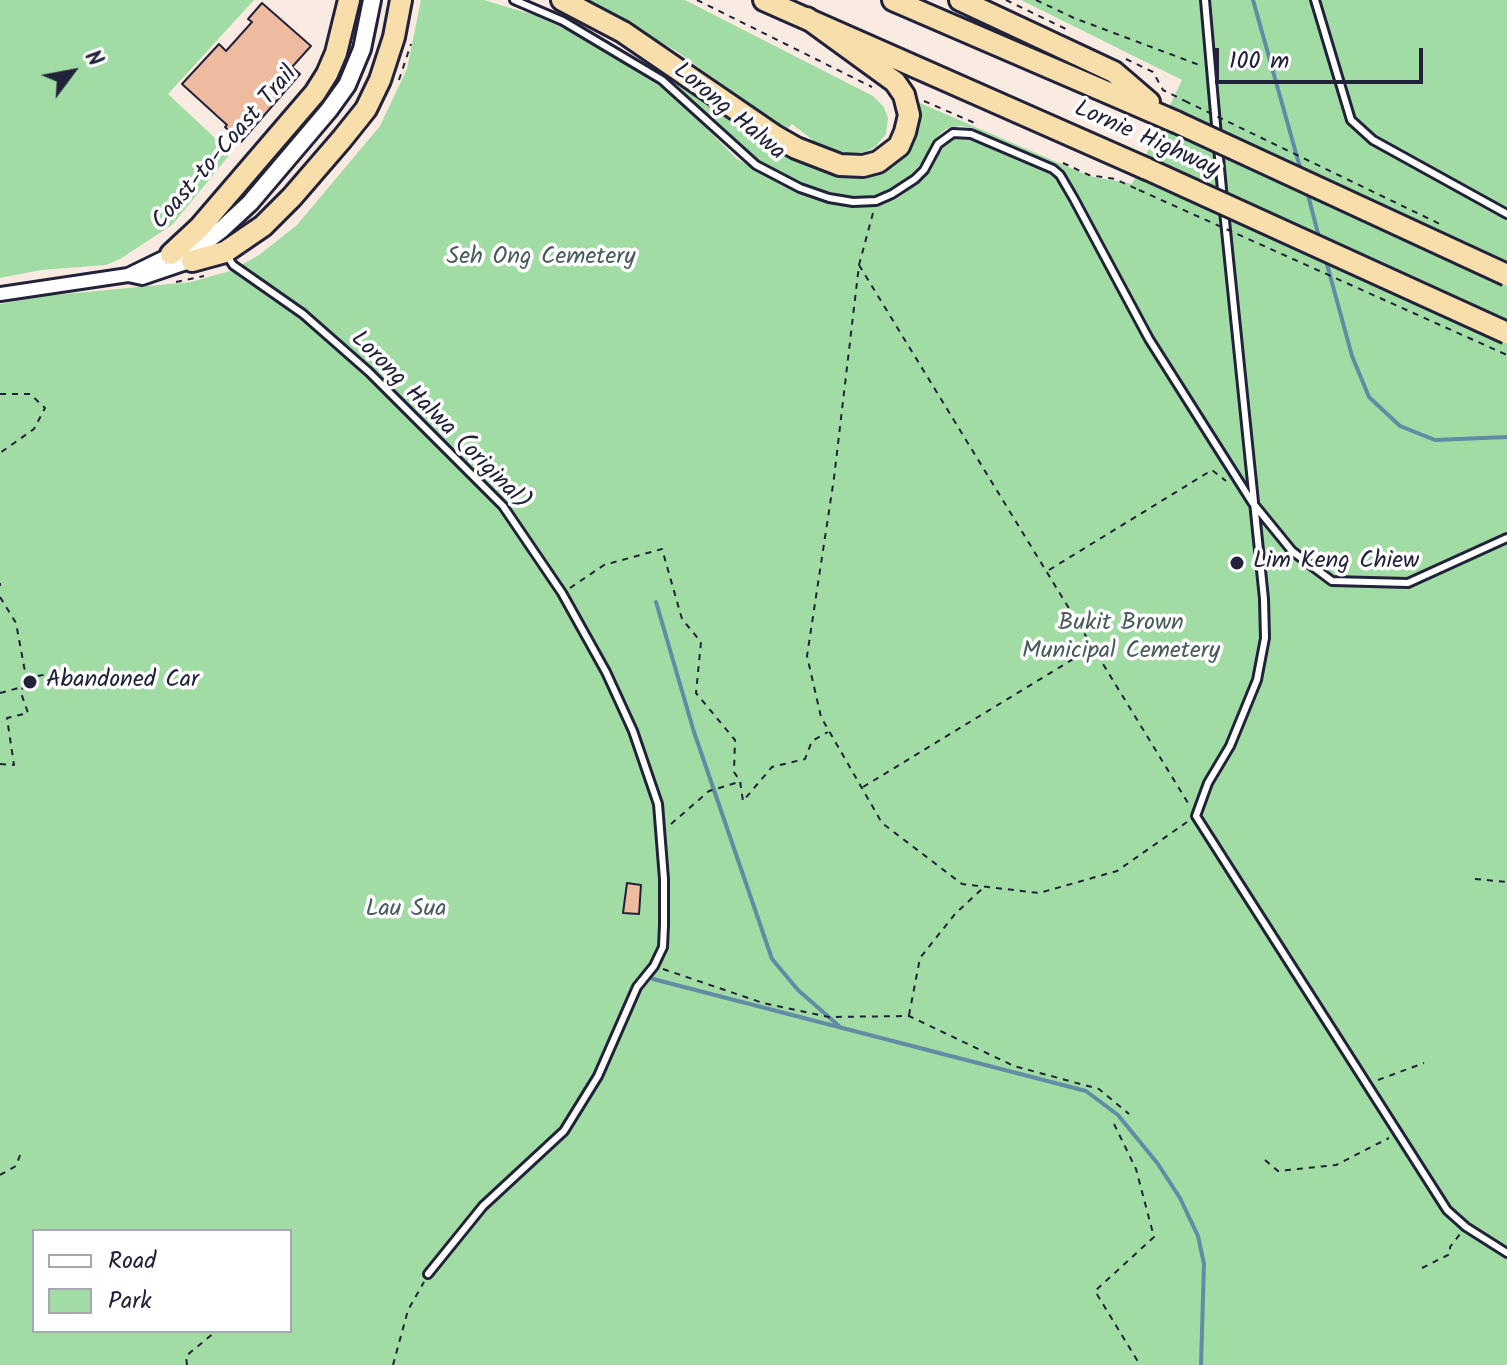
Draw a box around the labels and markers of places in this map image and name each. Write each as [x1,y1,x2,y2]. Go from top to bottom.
place label: Lim Keng Chiew [1253,549,1419,577]
marker: Lim Keng Chiew [1228,554,1246,572]
place label: Abandoned Car [46,668,199,696]
marker: Abandoned Car [21,673,39,691]

